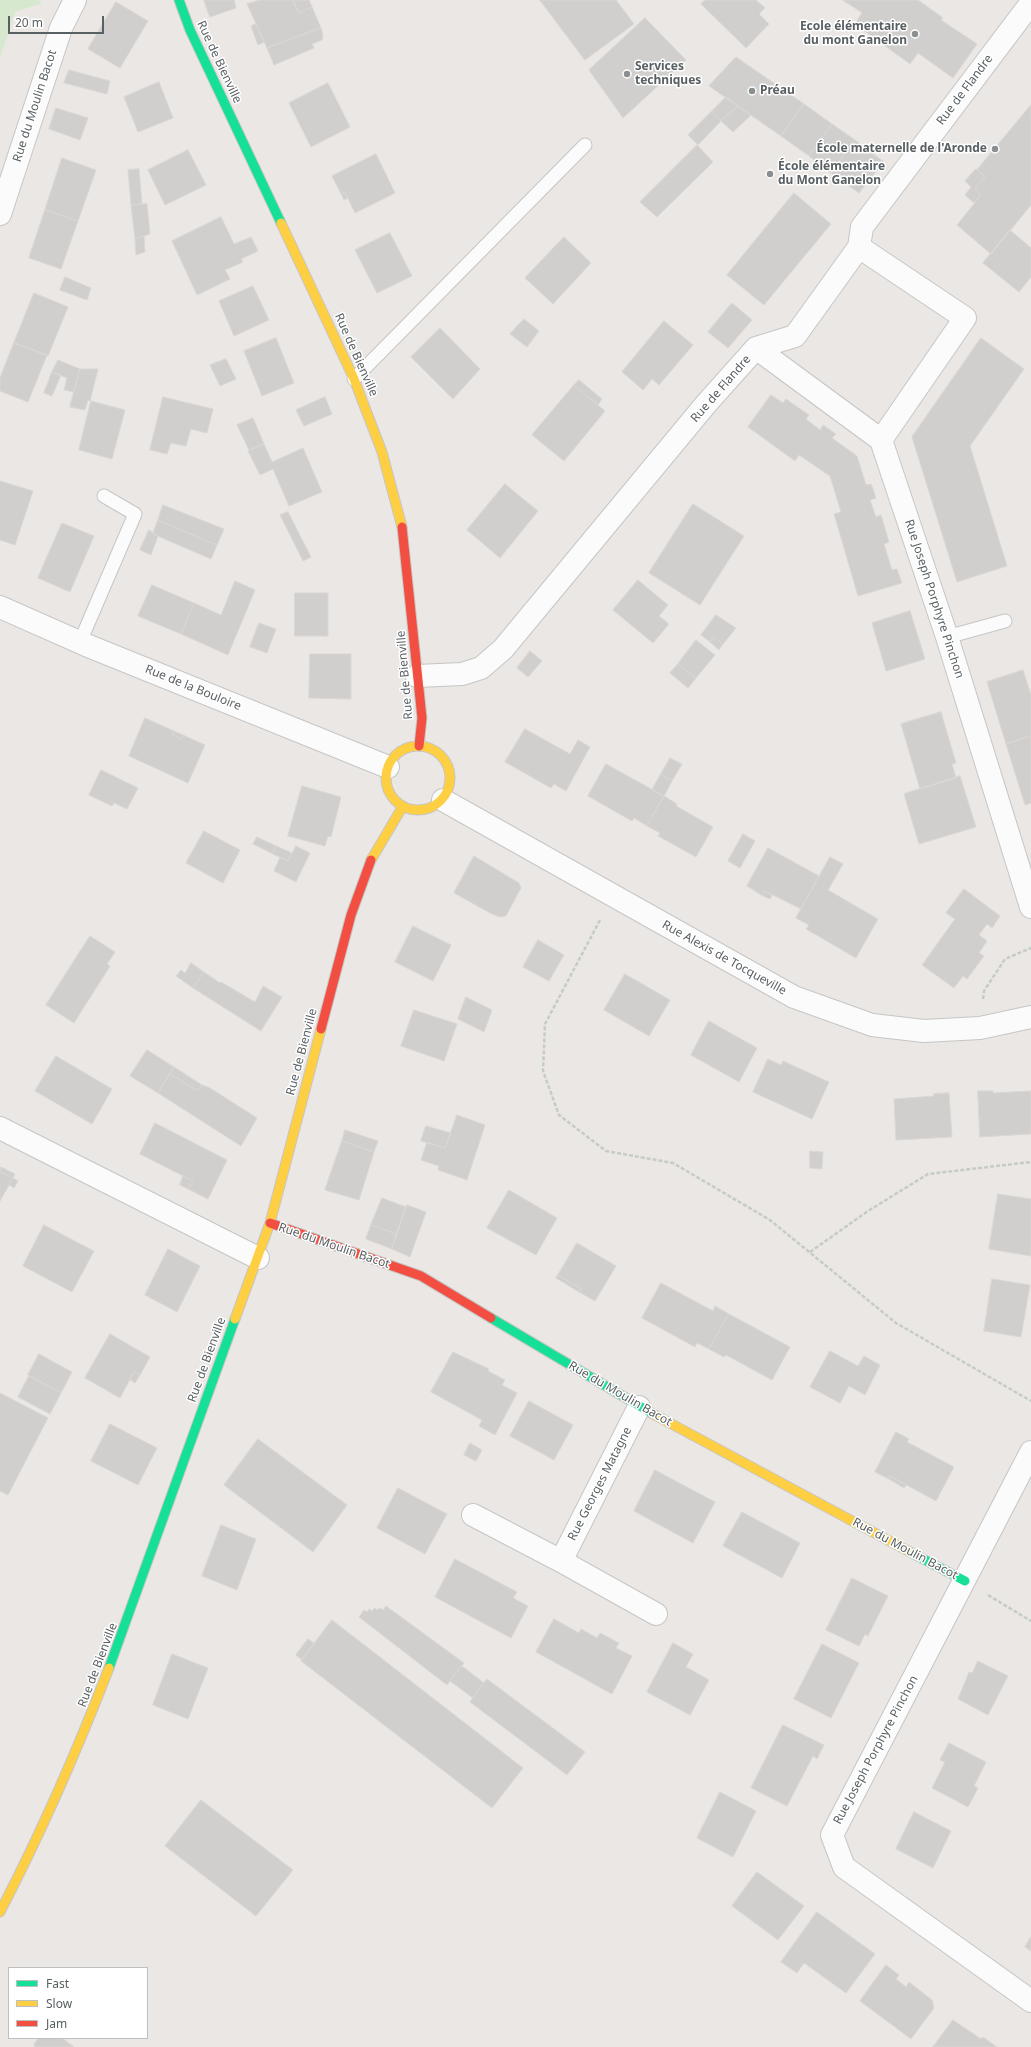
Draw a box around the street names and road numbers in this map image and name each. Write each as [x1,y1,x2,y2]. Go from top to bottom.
street label: Rue de Bienville [194,19,244,105]
street label: Rue du Moulin Bacot [10,48,60,164]
street label: Rue de Flandre [934,52,996,128]
street label: Rue de Bienville [331,311,381,399]
street label: Rue de Flandre [688,352,754,426]
street label: Rue Joseph Porphyre Pinchon [901,518,967,680]
street label: Rue de Bienville [394,630,416,720]
street label: Rue de la Bouloire [143,662,243,714]
street label: Rue Alexis de Tocqueville [659,918,789,998]
street label: Rue de Bienville [283,1007,321,1097]
street label: Rue du Moulin Bacot [276,1220,392,1272]
street label: Rue de Bienville [185,1316,229,1404]
street label: Rue du Moulin Bacot [566,1359,674,1429]
street label: Rue Georges Matagne [565,1425,635,1543]
street label: Rue du Moulin Bacot [850,1515,960,1583]
street label: Rue de Bienville [75,1621,121,1709]
street label: Rue Joseph Porphyre Pinchon [831,1673,921,1827]

